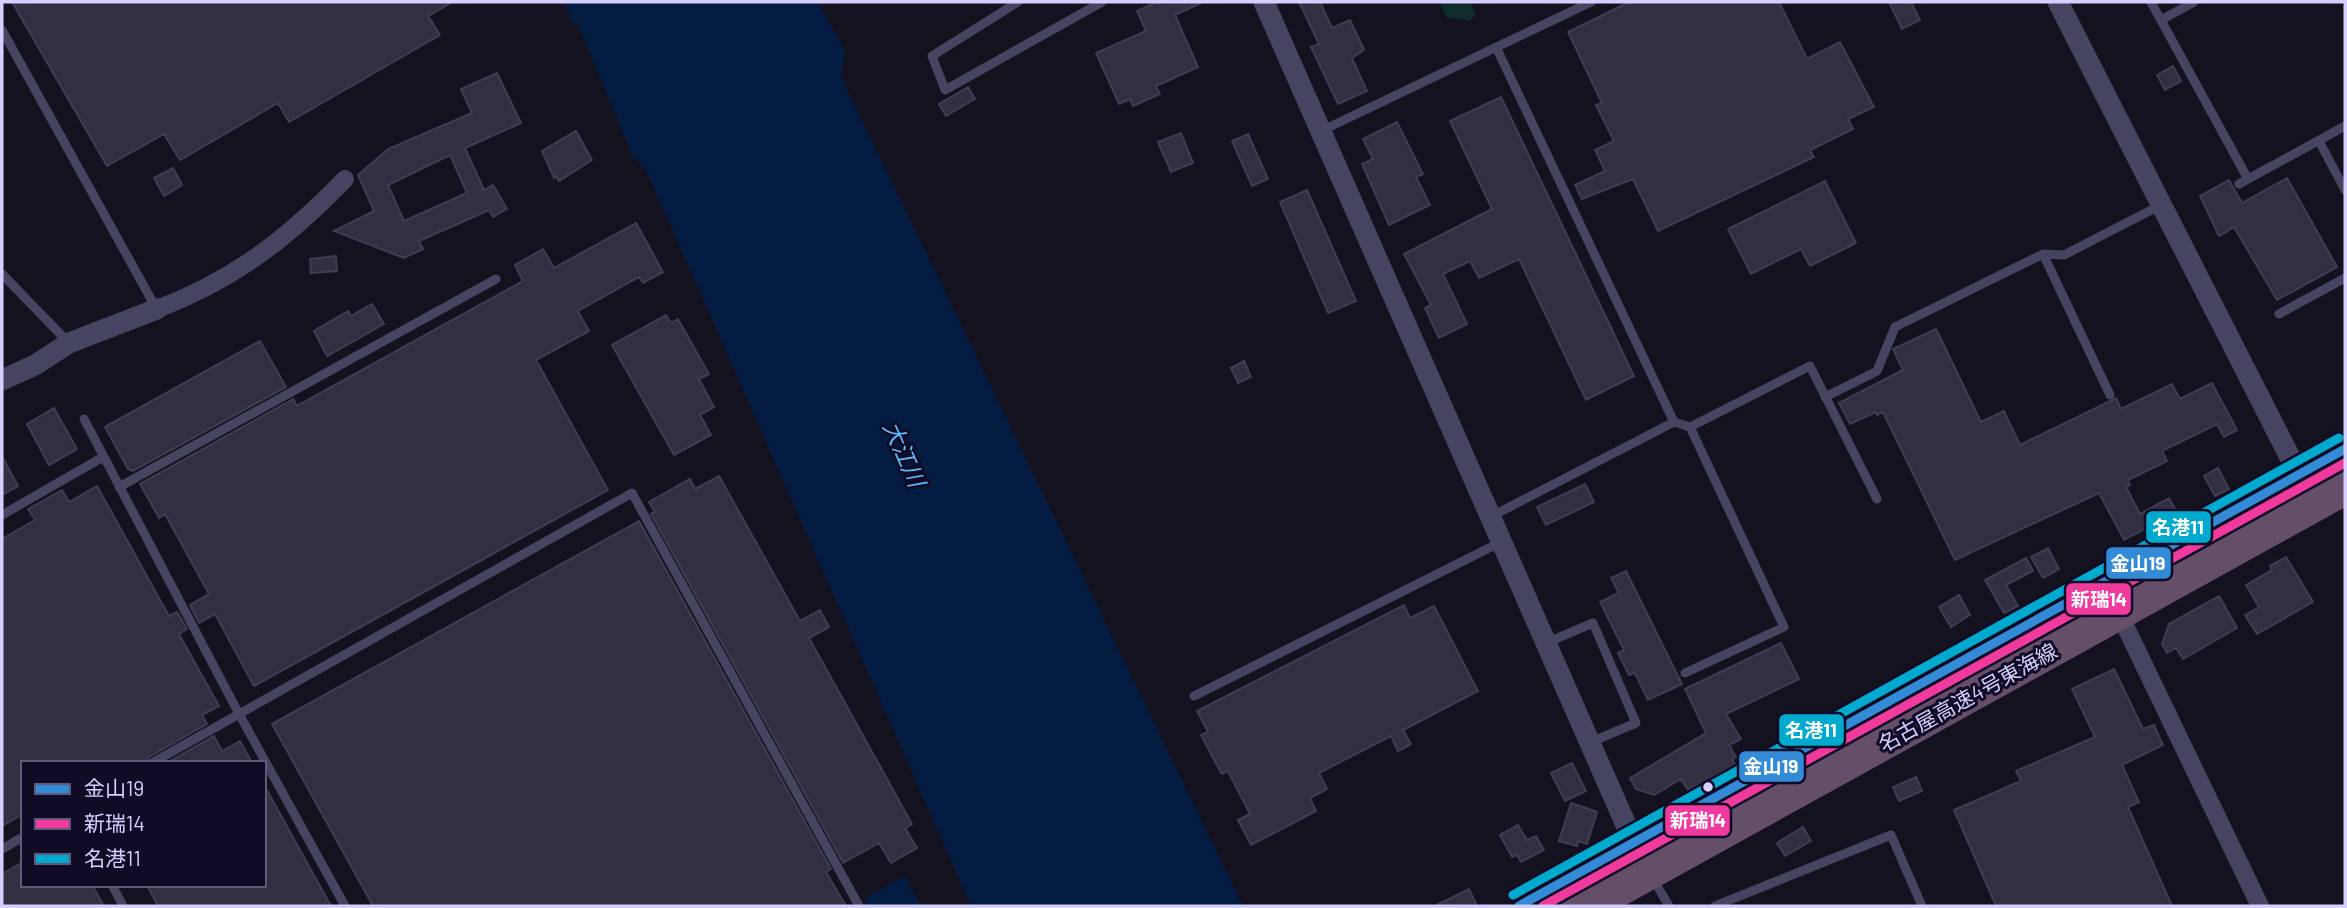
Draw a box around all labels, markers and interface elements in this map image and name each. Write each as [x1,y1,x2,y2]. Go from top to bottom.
water label: 大江川 [878,416,933,494]
line badge: 名港11 [2145,510,2212,544]
text: 名港11 [2152,515,2204,538]
line badge: 金山19 [2105,546,2172,580]
text: 金山19 [2111,551,2165,574]
line badge: 新瑞14 [2065,582,2132,616]
text: 新瑞14 [2071,587,2127,610]
street label: 名古屋高速4号東海線 [1873,637,2061,756]
line badge: 名港11 [1778,713,1845,747]
text: 名港11 [1785,718,1837,741]
line badge: 金山19 [1738,750,1805,783]
text: 金山19 [1744,754,1798,777]
legend [21,761,266,887]
text: 金山19 [84,775,144,800]
unlabelled marker [1701,780,1715,794]
line badge: 新瑞14 [1664,804,1731,837]
text: 新瑞14 [1670,808,1726,831]
text: 新瑞14 [84,810,145,835]
text: 名港11 [84,845,141,870]

